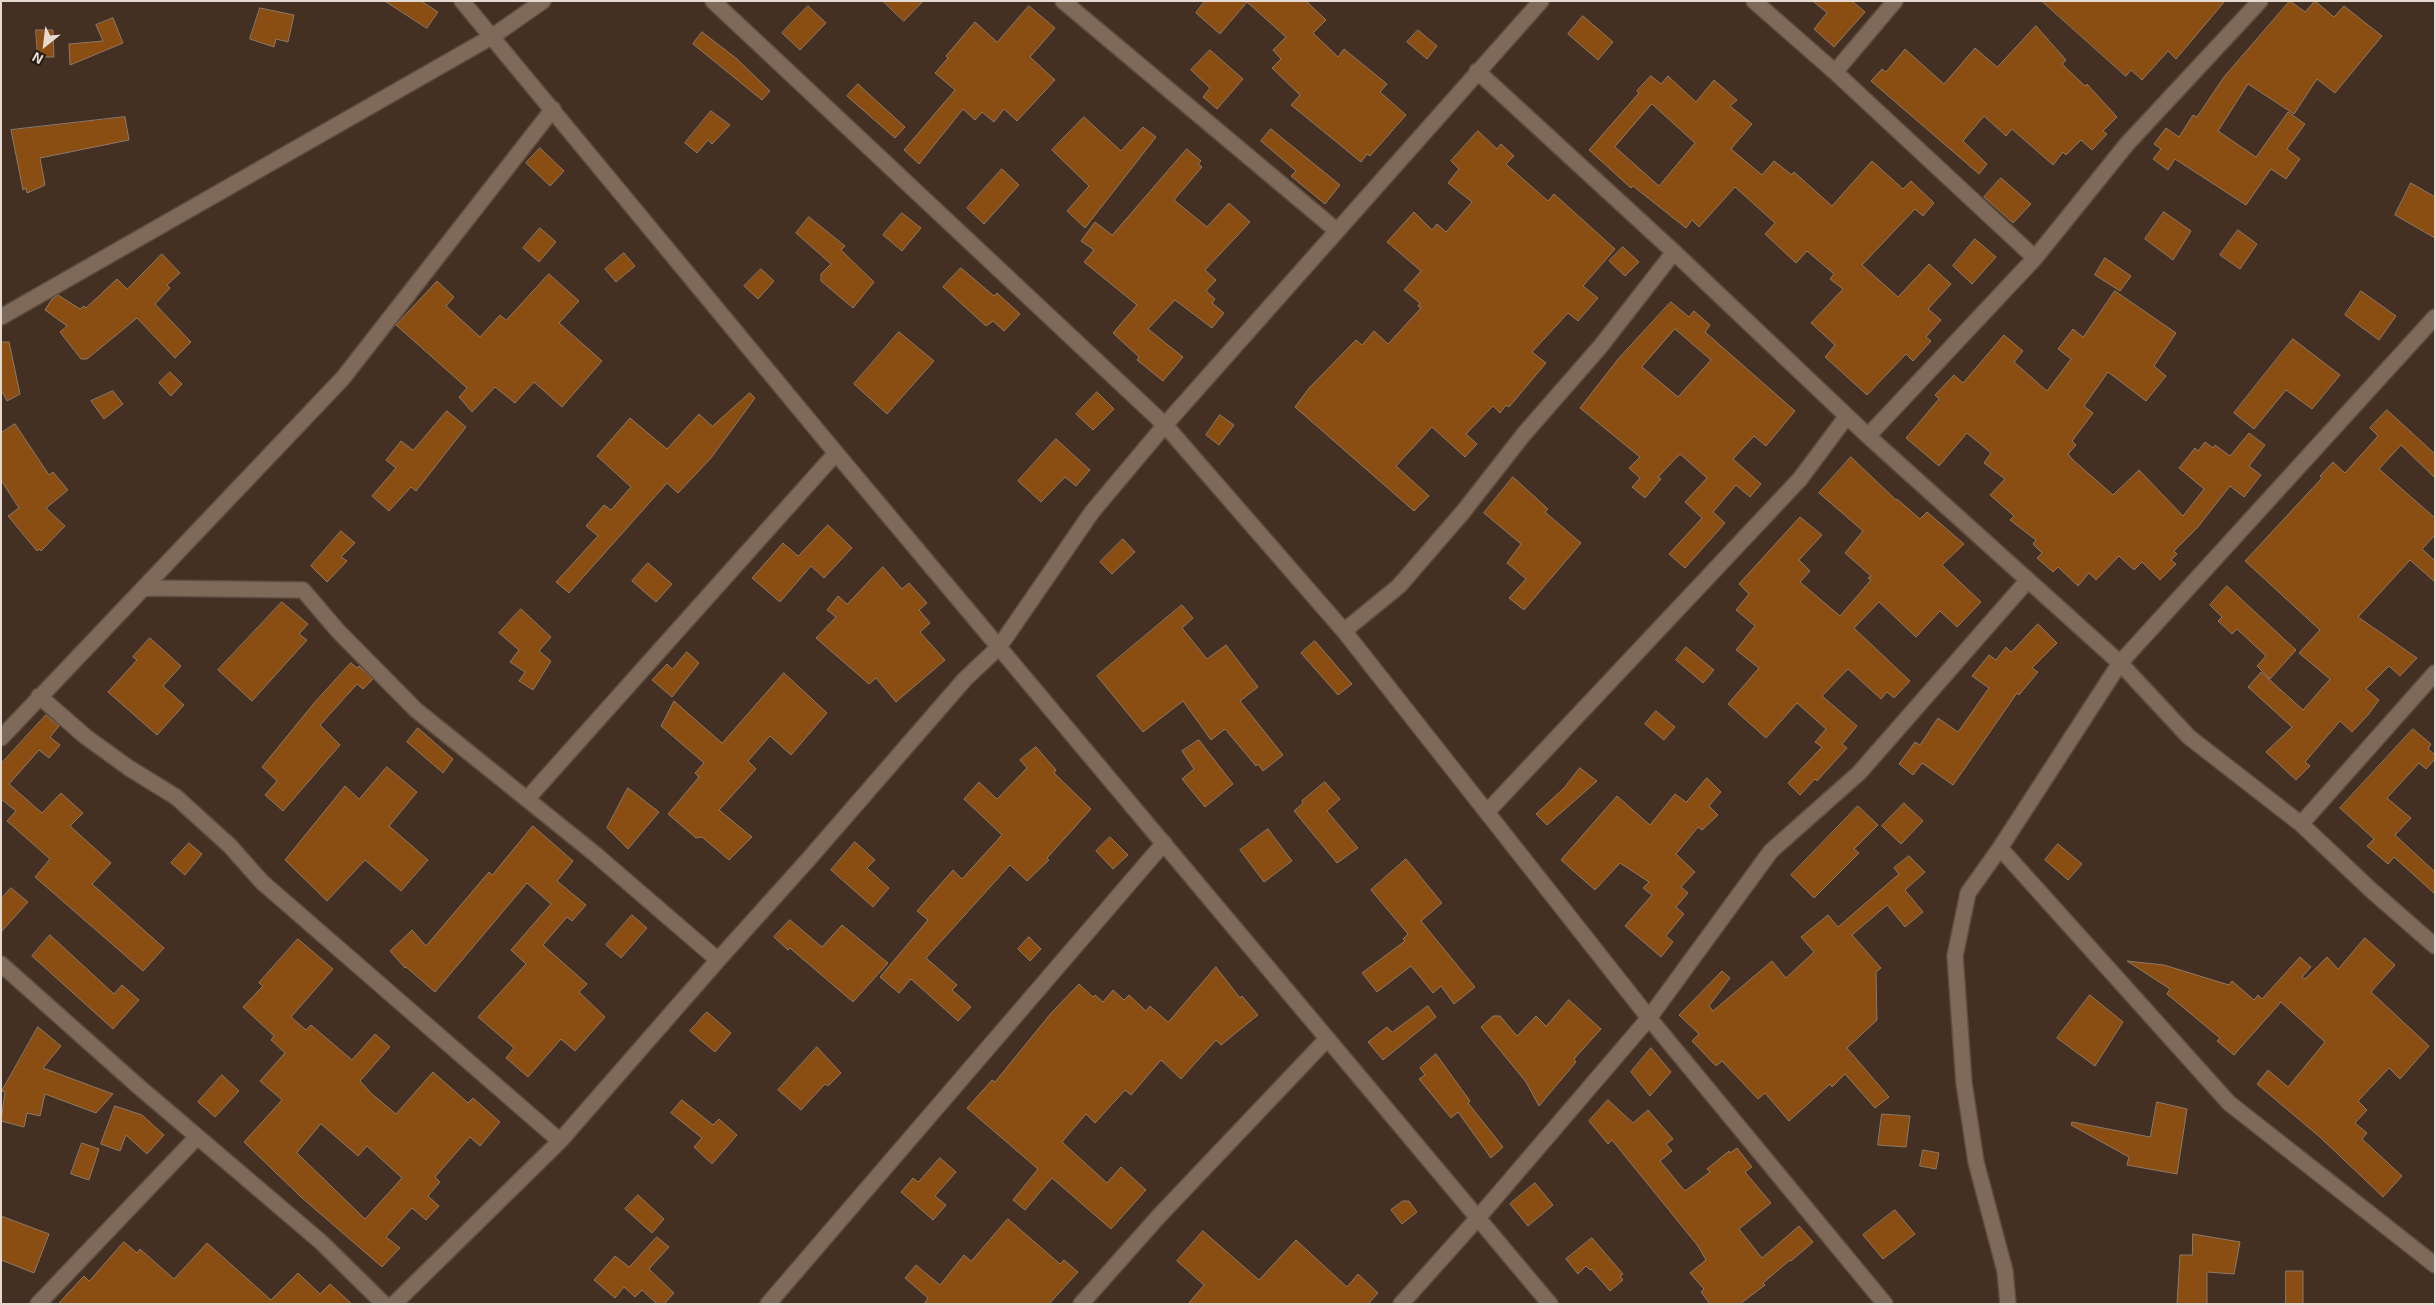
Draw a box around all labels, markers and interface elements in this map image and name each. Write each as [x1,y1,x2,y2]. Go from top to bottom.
north arrow [20,20,70,70]
text: N [29,49,46,68]

